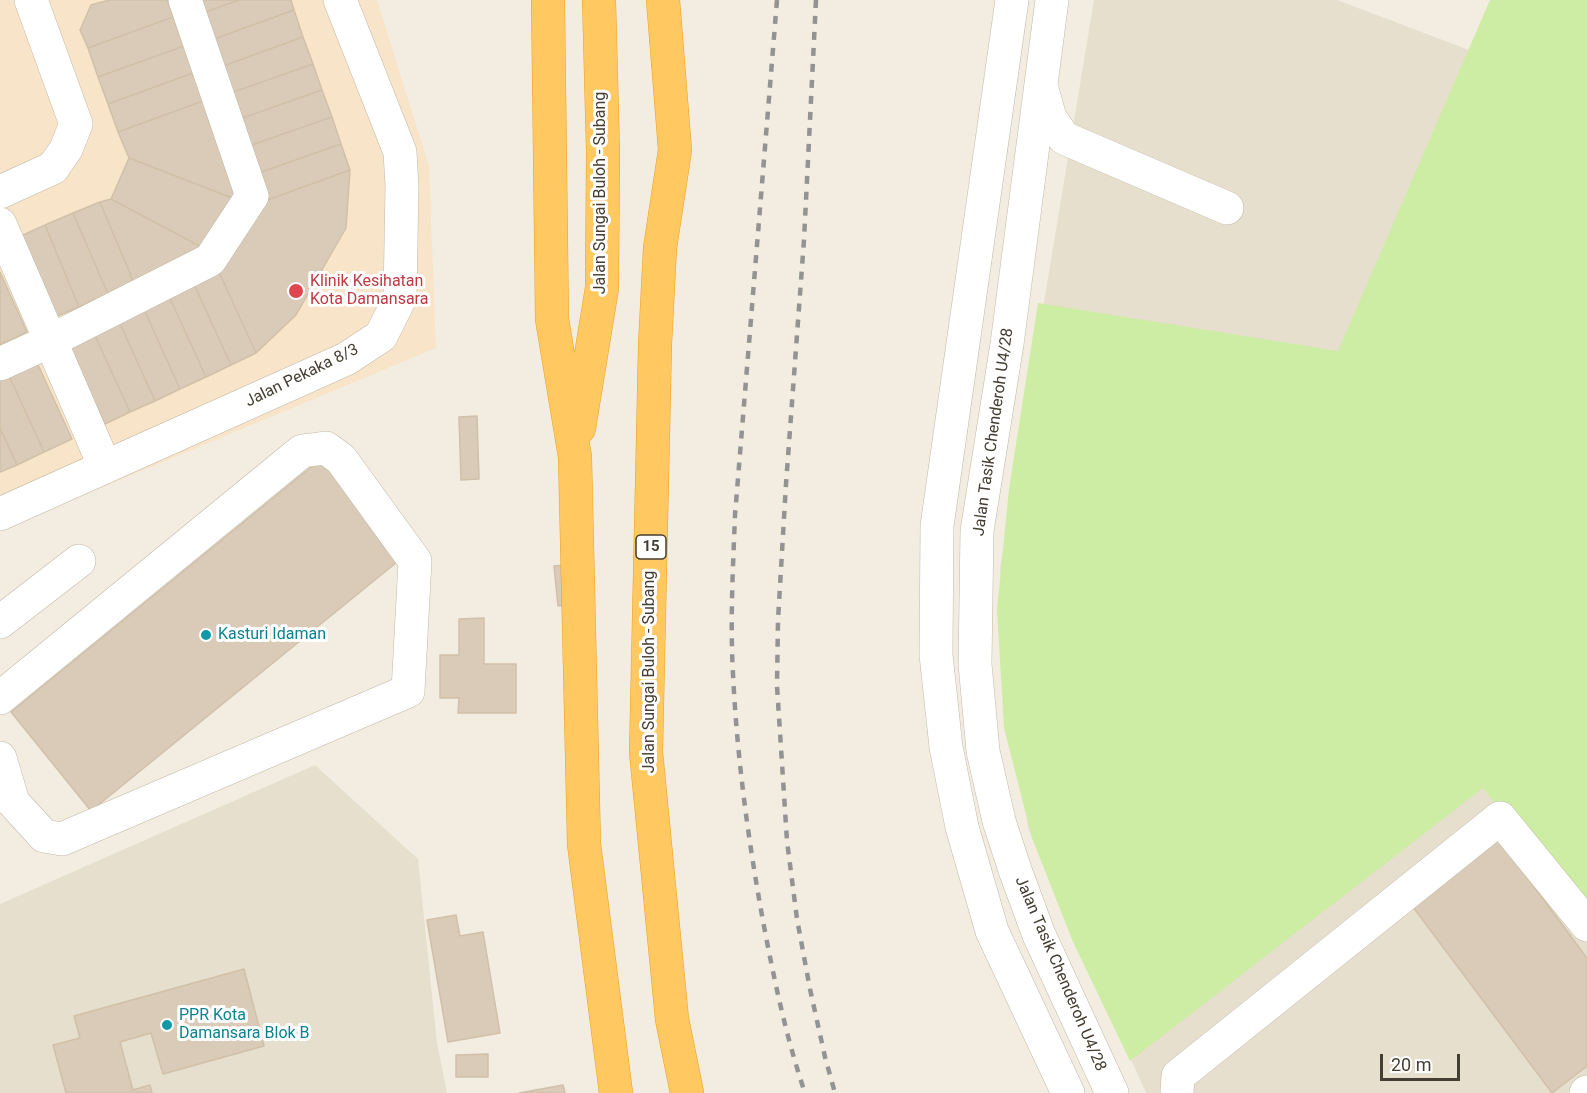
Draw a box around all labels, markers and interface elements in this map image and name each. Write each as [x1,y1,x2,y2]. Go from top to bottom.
street label: Jalan Sungai Buloh - Subang [591,92,611,294]
place label: Klinik Kesihatan Kota Damansara [310,272,428,310]
marker: Klinik Kesihatan Kota Damansara [287,282,305,300]
street label: Jalan Tasik Chenderoh U4/28 [970,327,1018,537]
street label: Jalan Pekaka 8/3 [242,340,362,412]
road number: 15 [636,535,666,559]
street label: Jalan Sungai Buloh - Subang [640,571,660,773]
place label: Kasturi Idaman [218,625,326,645]
marker: Kasturi Idaman [199,628,213,642]
street label: Jalan Tasik Chenderoh U4/28 [1010,874,1110,1074]
place label: PPR Kota Damansara Blok B [179,1006,310,1044]
marker: PPR Kota Damansara Blok B [160,1018,174,1032]
scale bar [1383,1042,1462,1080]
text: 20 m [1391,1054,1431,1075]

